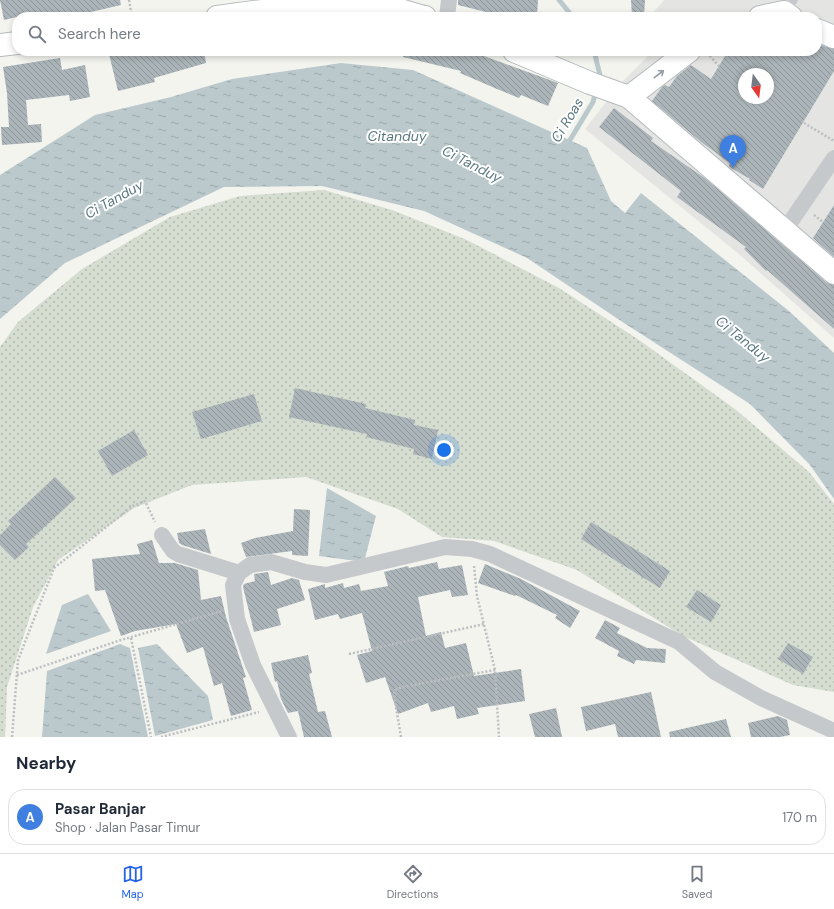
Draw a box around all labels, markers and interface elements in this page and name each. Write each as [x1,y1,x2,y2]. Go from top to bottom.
search box [12,12,822,56]
icon: search [26,23,48,45]
text: Search here [58,24,141,44]
north arrow [738,68,774,104]
one-way arrow [654,70,665,78]
water label: Ci Roas [547,95,587,145]
water label: Citanduy [367,127,428,145]
pin: A [720,135,746,168]
water label: Ci Tanduy [439,141,506,187]
water label: Ci Tanduy [81,175,148,223]
water label: Ci Tanduy [712,312,775,367]
your location [434,440,454,460]
text: Nearby [16,752,76,774]
text: Pasar Banjar [55,799,146,819]
text: A [25,809,35,826]
text: 170 m [782,809,817,826]
text: Shop · Jalan Pasar Timur [55,819,200,836]
tab: Map [122,863,144,901]
tab: Directions [387,863,439,901]
tab: Saved [682,863,712,901]

